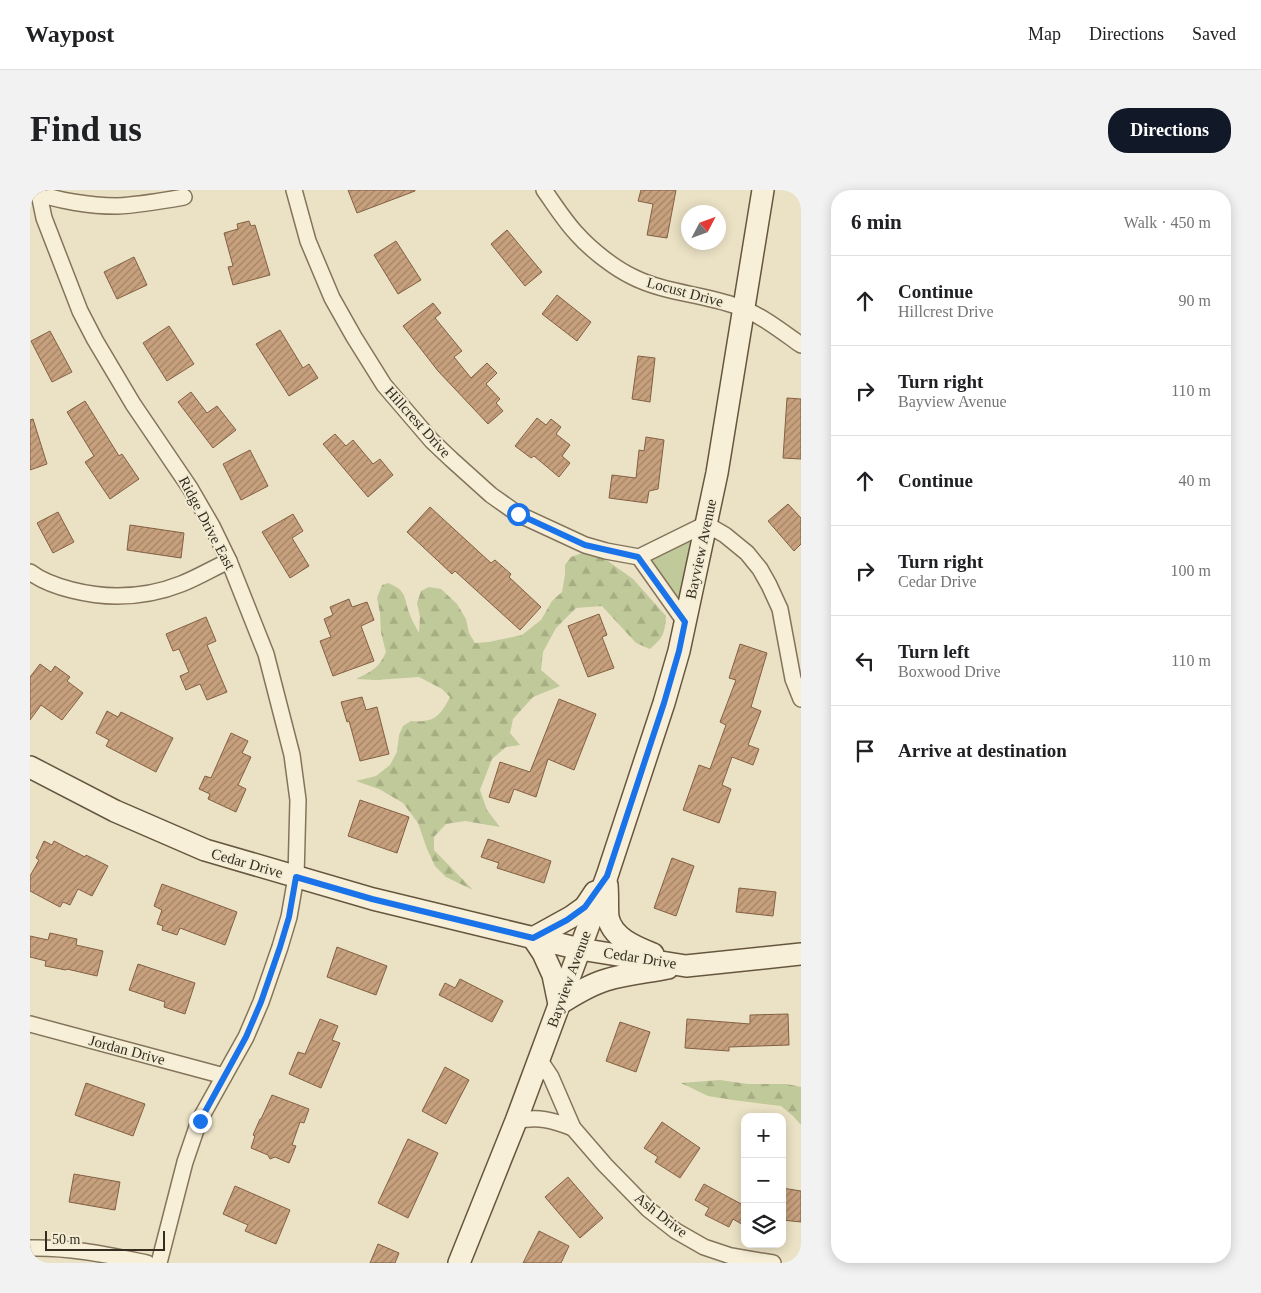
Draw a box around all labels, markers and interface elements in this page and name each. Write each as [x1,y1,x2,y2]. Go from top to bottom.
text: Waypost [25,21,114,47]
text: Map [1028,24,1061,44]
text: Directions [1089,24,1164,44]
text: Saved [1192,24,1236,44]
button: Directions [1108,108,1231,153]
text: Find us [30,110,142,149]
north arrow [681,205,726,250]
text: 6 min [851,210,902,234]
text: Walk · 450 m [1124,214,1211,231]
street label: Locust Drive [645,274,725,310]
text: Continue [898,281,973,302]
icon: ahead [851,287,879,315]
text: 90 m [1179,292,1211,309]
text: Hillcrest Drive [898,303,994,320]
text: Turn right [898,371,983,392]
icon: right [851,377,879,405]
text: 110 m [1171,382,1211,399]
street label: Hillcrest Drive [382,383,454,461]
text: Bayview Avenue [898,393,1007,410]
icon: ahead [851,467,879,495]
text: Continue [898,470,973,491]
text: 40 m [1179,472,1211,489]
street label: Ridge Drive East [176,474,239,573]
street label: Bayview Avenue [683,497,719,600]
route start [507,503,530,526]
text: Turn right [898,551,983,572]
icon: right [851,557,879,585]
text: 100 m [1171,562,1211,579]
text: Cedar Drive [898,573,977,590]
text: Turn left [898,641,970,662]
icon: left [851,647,879,675]
text: 110 m [1171,652,1211,669]
text: Boxwood Drive [898,663,1001,680]
icon: arrive [851,737,879,765]
text: Arrive at destination [898,740,1067,761]
street label: Cedar Drive [209,845,285,881]
street label: Bayview Avenue [544,928,594,1030]
street label: Cedar Drive [602,944,678,972]
street label: Jordan Drive [87,1032,167,1068]
route end [189,1110,212,1133]
map controls [741,1113,786,1248]
button: + [741,1113,786,1158]
button: − [741,1158,786,1203]
street label: Ash Drive [632,1190,691,1241]
button: layers [741,1203,786,1248]
scale bar [45,1228,165,1251]
text: 50 m [52,1232,80,1247]

